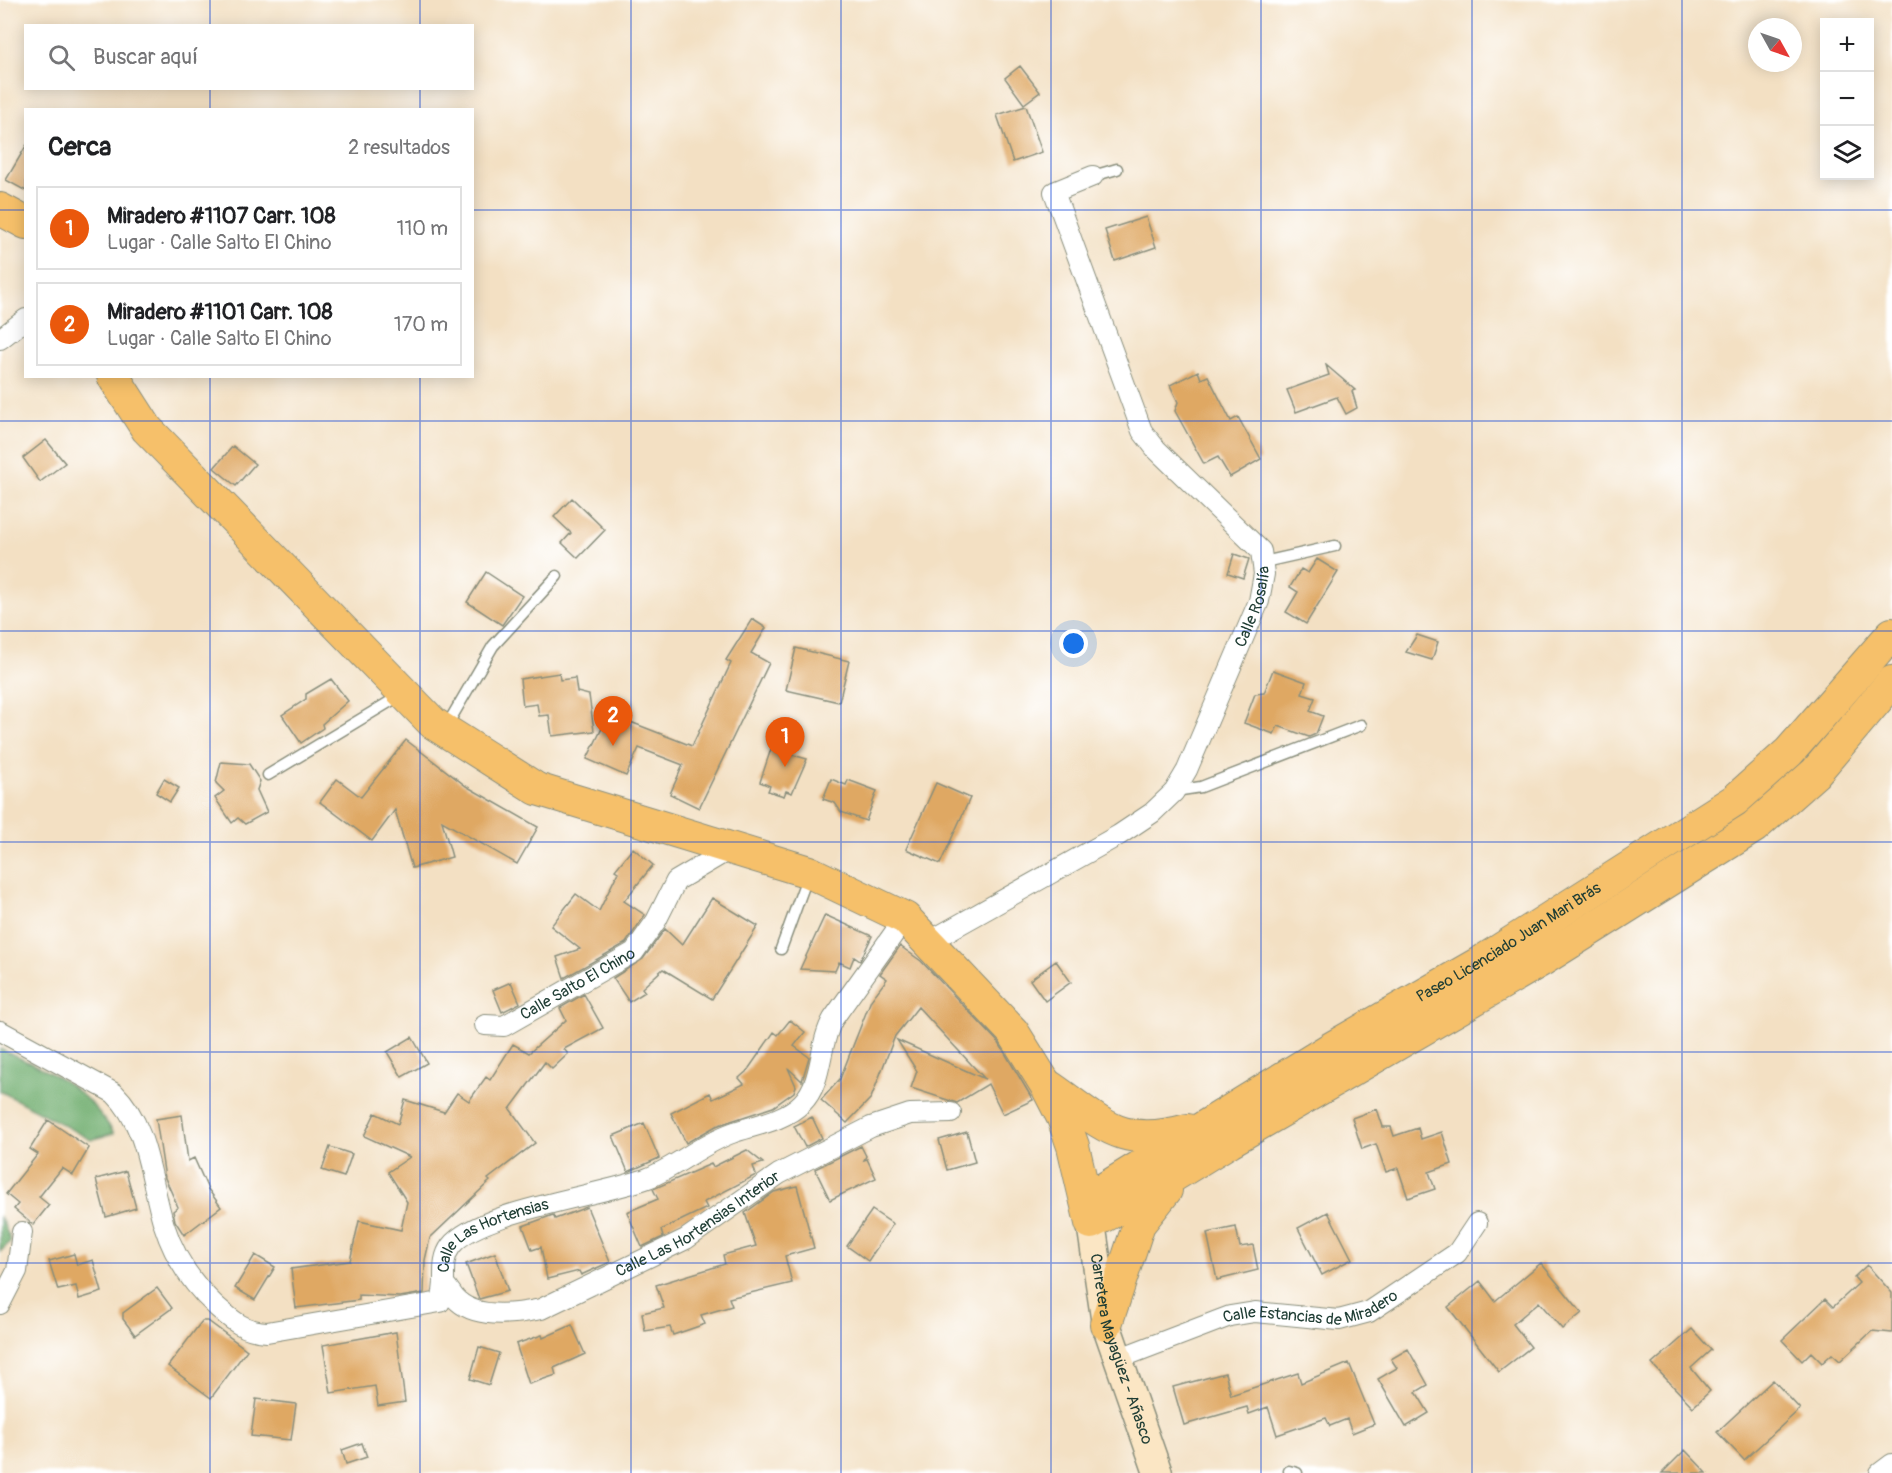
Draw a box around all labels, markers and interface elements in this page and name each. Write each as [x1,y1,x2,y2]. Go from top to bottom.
north arrow [1748,18,1802,72]
map controls [1820,18,1874,180]
button: + [1820,18,1874,72]
search box [24,24,474,90]
icon: search [45,41,78,74]
text: Buscar aquí [93,43,198,71]
button: − [1820,72,1874,126]
button: layers [1820,126,1874,180]
text: Cerca [48,131,111,163]
text: 2 resultados [348,135,450,160]
text: Miradero #1107 Carr. 108 [107,202,336,230]
text: 1 [66,216,73,241]
text: 110 m [397,216,448,241]
text: Lugar · Calle Salto El Chino [107,230,331,255]
text: Miradero #1101 Carr. 108 [107,298,333,326]
text: 2 [64,312,75,337]
text: 170 m [394,312,448,337]
text: Lugar · Calle Salto El Chino [107,326,331,351]
street label: Calle Rosalía [1230,565,1274,650]
your location [1059,629,1088,658]
pin: 2 [594,696,632,746]
pin: 1 [766,718,804,767]
street label: Paseo Licenciado Juan Mari Brás [1413,878,1605,1007]
street label: Calle Salto El Chino [517,943,639,1025]
street label: Calle Las Hortensias Interior [612,1166,784,1282]
street label: Calle Las Hortensias [434,1194,551,1273]
street label: Carretera Mayagüez - Añasco [1086,1252,1157,1447]
street label: Calle Estancias de Miradero [1220,1285,1402,1330]

